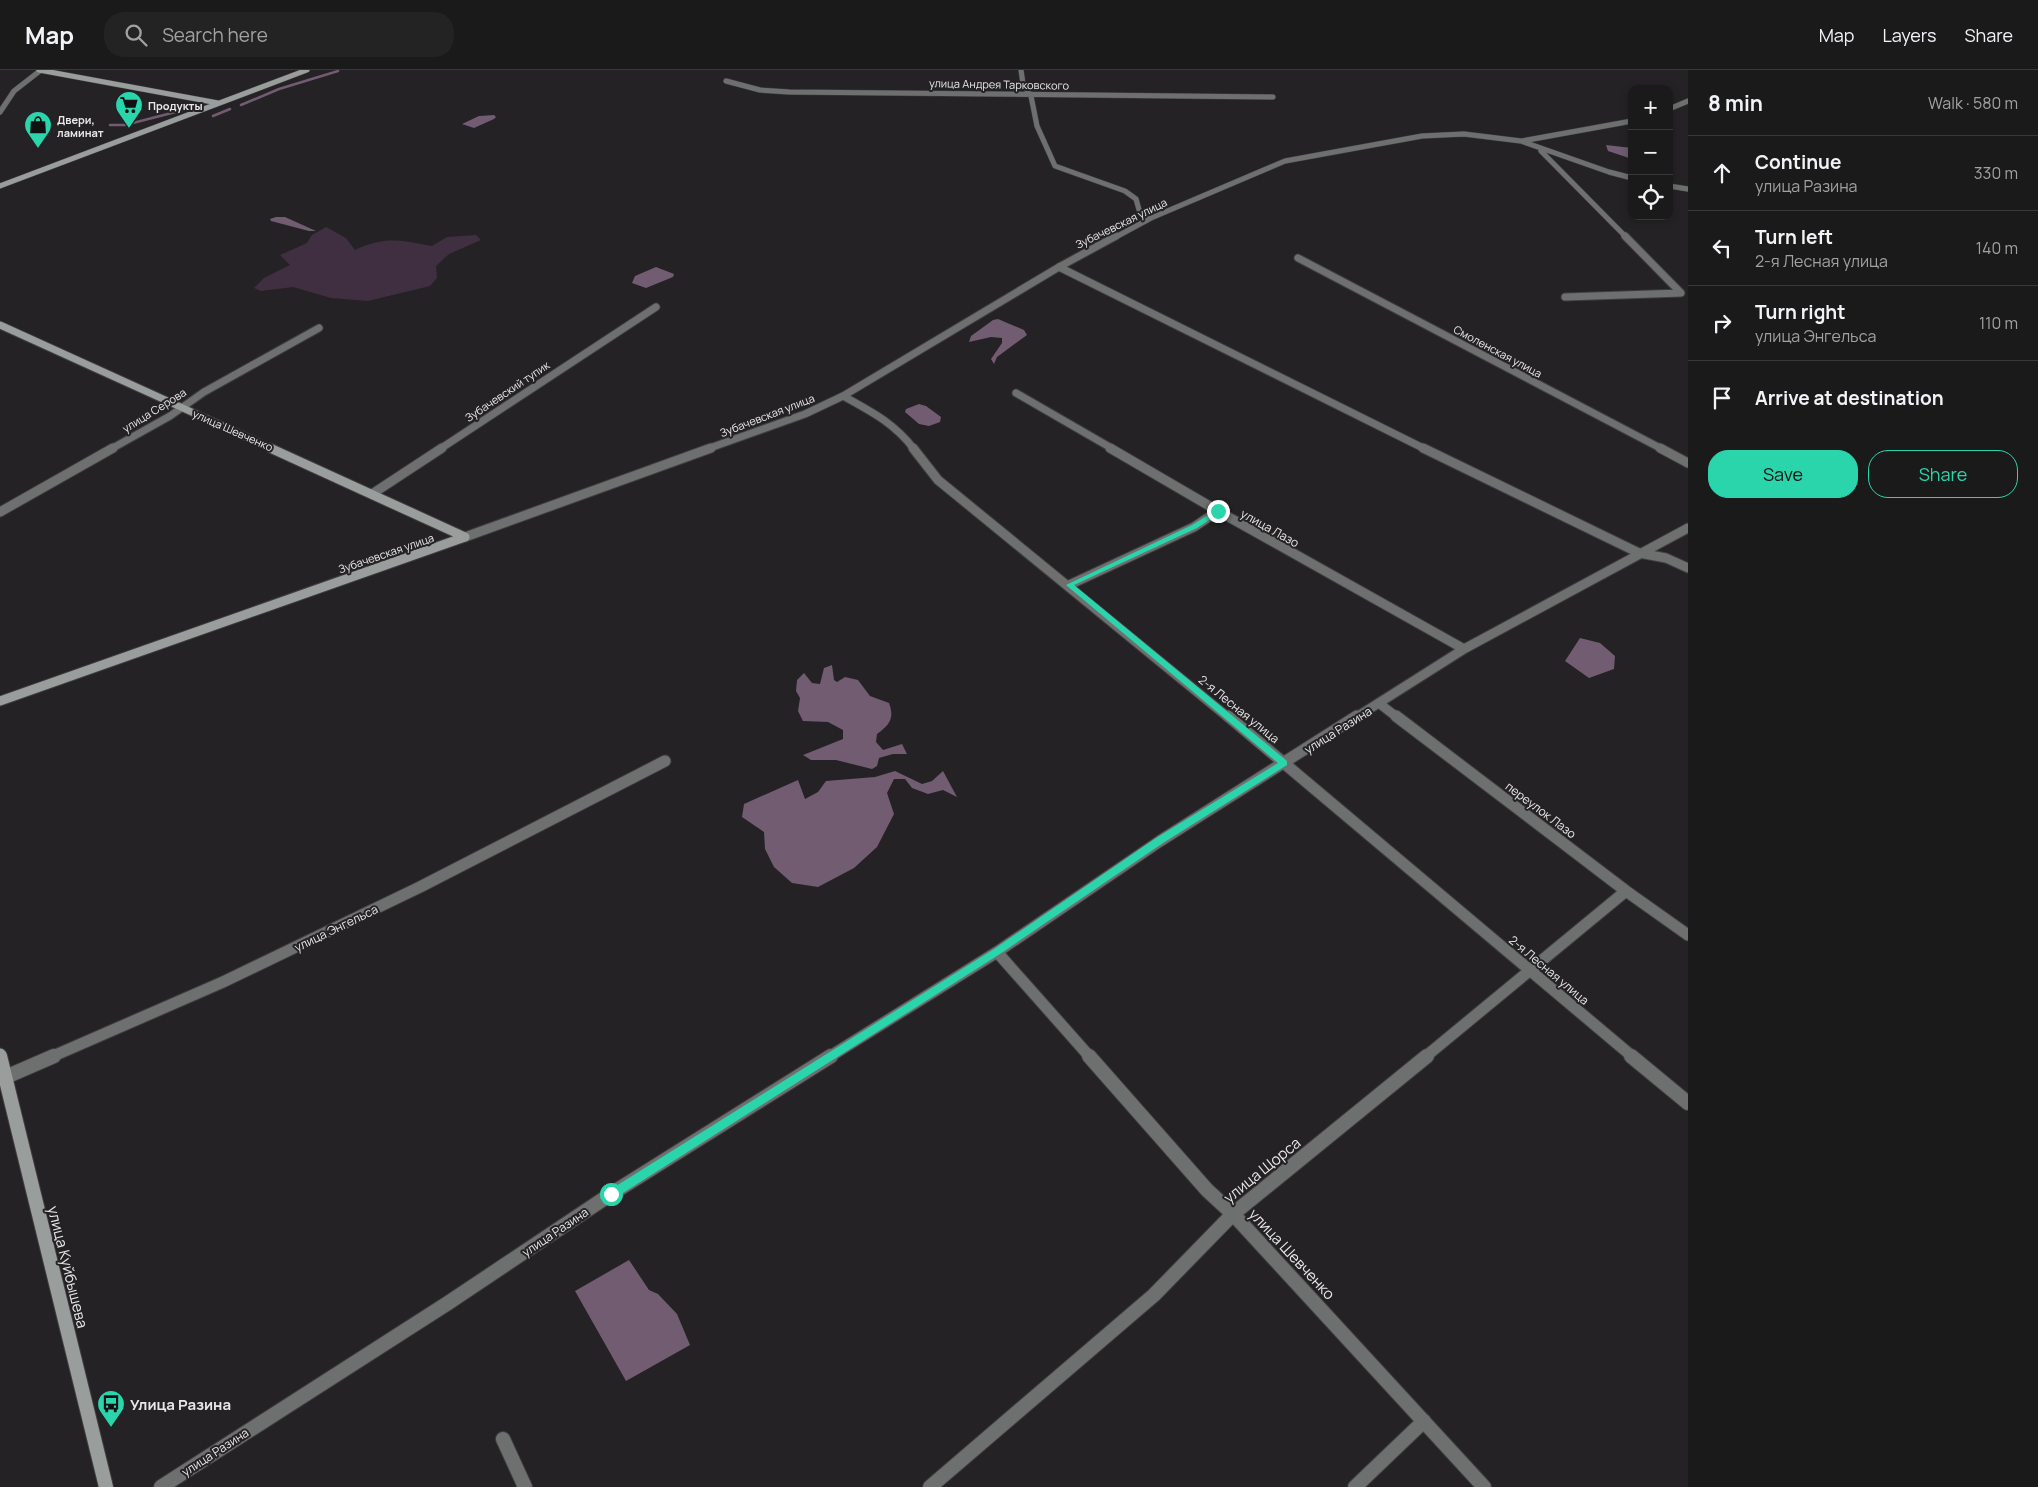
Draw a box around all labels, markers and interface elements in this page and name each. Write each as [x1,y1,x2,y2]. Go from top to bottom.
search box [104,12,454,57]
text: Map [25,18,74,51]
icon: search [122,21,150,49]
text: Search here [162,22,268,48]
text: Map [1819,23,1854,47]
text: Layers [1882,23,1936,47]
text: Share [1964,23,2013,47]
street label: улица Андрея Тарковского [929,75,1070,93]
map controls [1628,85,1673,220]
button: + [1628,85,1673,130]
text: 8 min [1708,89,1763,117]
supermarket icon: Продукты [114,90,144,129]
text: Walk · 580 m [1928,92,2018,114]
place label: Продукты [148,98,203,113]
shop icon: Двери, ламинат [23,110,53,149]
place label: Двери, ламинат [57,112,104,140]
button: − [1628,130,1673,175]
text: Continue [1755,149,1841,175]
icon: ahead [1708,159,1736,187]
text: 330 m [1974,162,2018,184]
button: locate [1628,175,1673,220]
text: улица Разина [1755,175,1858,197]
street label: Зубачевская улица [1073,194,1169,252]
text: Turn left [1755,224,1833,250]
icon: left [1708,234,1736,262]
text: 140 m [1976,237,2018,259]
text: 2-я Лесная улица [1755,250,1888,272]
text: Turn right [1755,299,1845,325]
icon: right [1708,309,1736,337]
text: 110 m [1979,312,2018,334]
street label: Смоленская улица [1451,321,1545,381]
text: улица Энгельса [1755,325,1876,347]
street label: Зубачевский тупик [462,357,553,425]
street label: улица Серова [119,384,189,436]
icon: arrive [1708,384,1736,412]
text: Arrive at destination [1755,385,1944,411]
street label: Зубачевская улица [718,390,816,440]
street label: улица Шевченко [191,406,276,455]
button: Save [1708,450,1858,498]
button: Share [1868,450,2018,498]
route end [1207,500,1230,523]
street label: улица Лазо [1238,505,1302,551]
street label: Зубачевская улица [336,530,436,576]
street label: 2-я Лесная улица [1195,671,1283,747]
street label: улица Разина [1301,702,1375,758]
street label: переулок Лазо [1502,778,1580,842]
street label: улица Энгельса [291,900,381,956]
street label: 2-я Лесная улица [1505,931,1593,1009]
street label: улица Щорса [1219,1132,1305,1208]
route start [600,1183,623,1206]
street label: улица Разина [518,1203,592,1261]
street label: улица Куйбышева [43,1204,93,1330]
street label: улица Шевченко [1244,1204,1340,1304]
bus stop icon: Улица Разина [96,1389,126,1428]
place label: Улица Разина [130,1394,231,1415]
street label: улица Разина [178,1424,252,1480]

